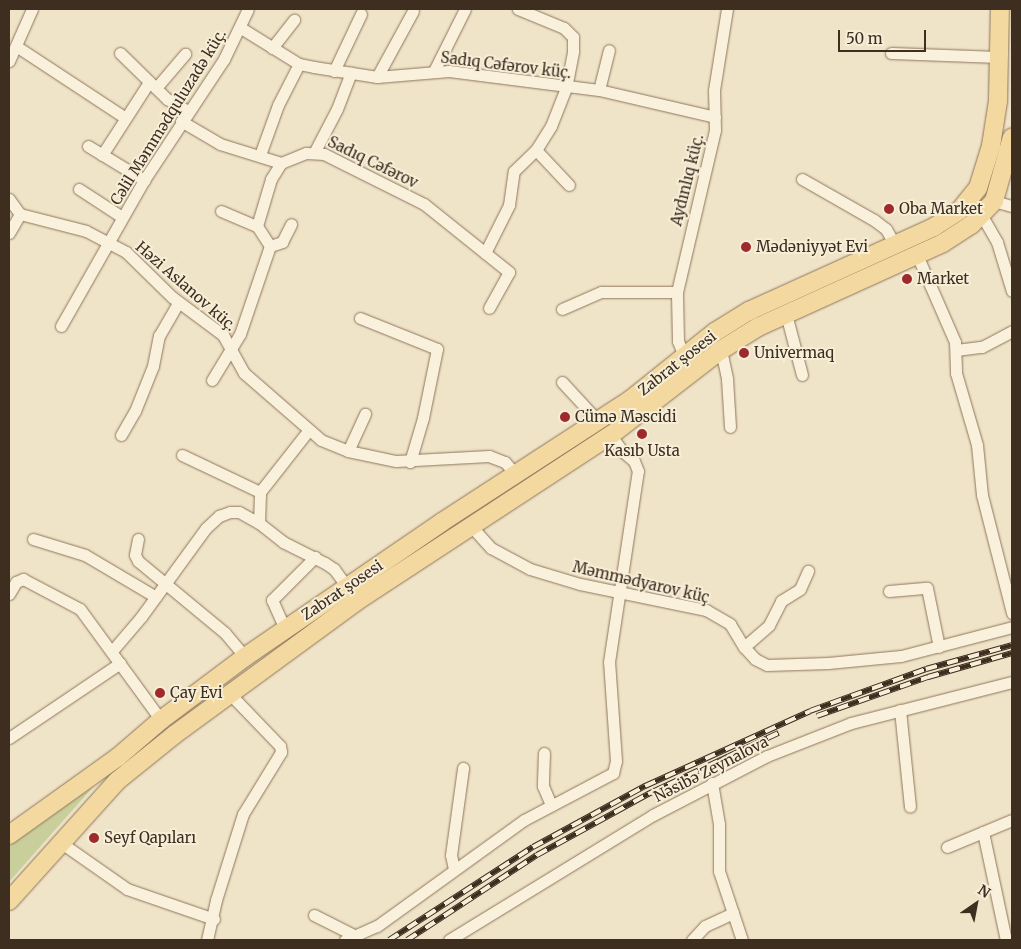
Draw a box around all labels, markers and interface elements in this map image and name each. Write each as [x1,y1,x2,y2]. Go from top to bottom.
scale bar [841,20,928,52]
street label: Cəlil Məmmədquluzadə küç. [106,26,230,208]
text: 50 m [846,29,883,48]
street label: Sadıq Cəfərov küç. [440,48,572,82]
street label: Sadıq Cəfərov [325,132,421,192]
street label: Aydınlıq küç. [667,132,707,228]
place label: Oba Market [899,200,983,218]
marker: Oba Market [883,203,895,215]
street label: Həzi Aslanov küç. [132,237,240,335]
place label: Mədəniyyət Evi [756,238,868,256]
marker: Mədəniyyət Evi [740,241,752,253]
place label: Market [917,270,969,288]
marker: Market [901,273,913,285]
street label: Zabrat şosesi [634,327,720,399]
place label: Univermaq [754,344,834,362]
marker: Univermaq [738,347,750,359]
place label: Cümə Məscidi [575,408,677,426]
marker: Cümə Məscidi [559,411,571,423]
marker: Kasıb Usta [636,428,648,440]
place label: Kasıb Usta [604,442,680,460]
street label: Zabrat şosesi [298,556,386,624]
street label: Məmmədyarov küç [571,558,711,606]
place label: Çay Evi [170,684,222,702]
marker: Çay Evi [154,687,166,699]
street label: Nəsibə Zeynalova [651,732,771,806]
place label: Seyf Qapıları [104,829,196,847]
marker: Seyf Qapıları [88,832,100,844]
north arrow [951,879,1001,929]
text: N [975,881,994,902]

